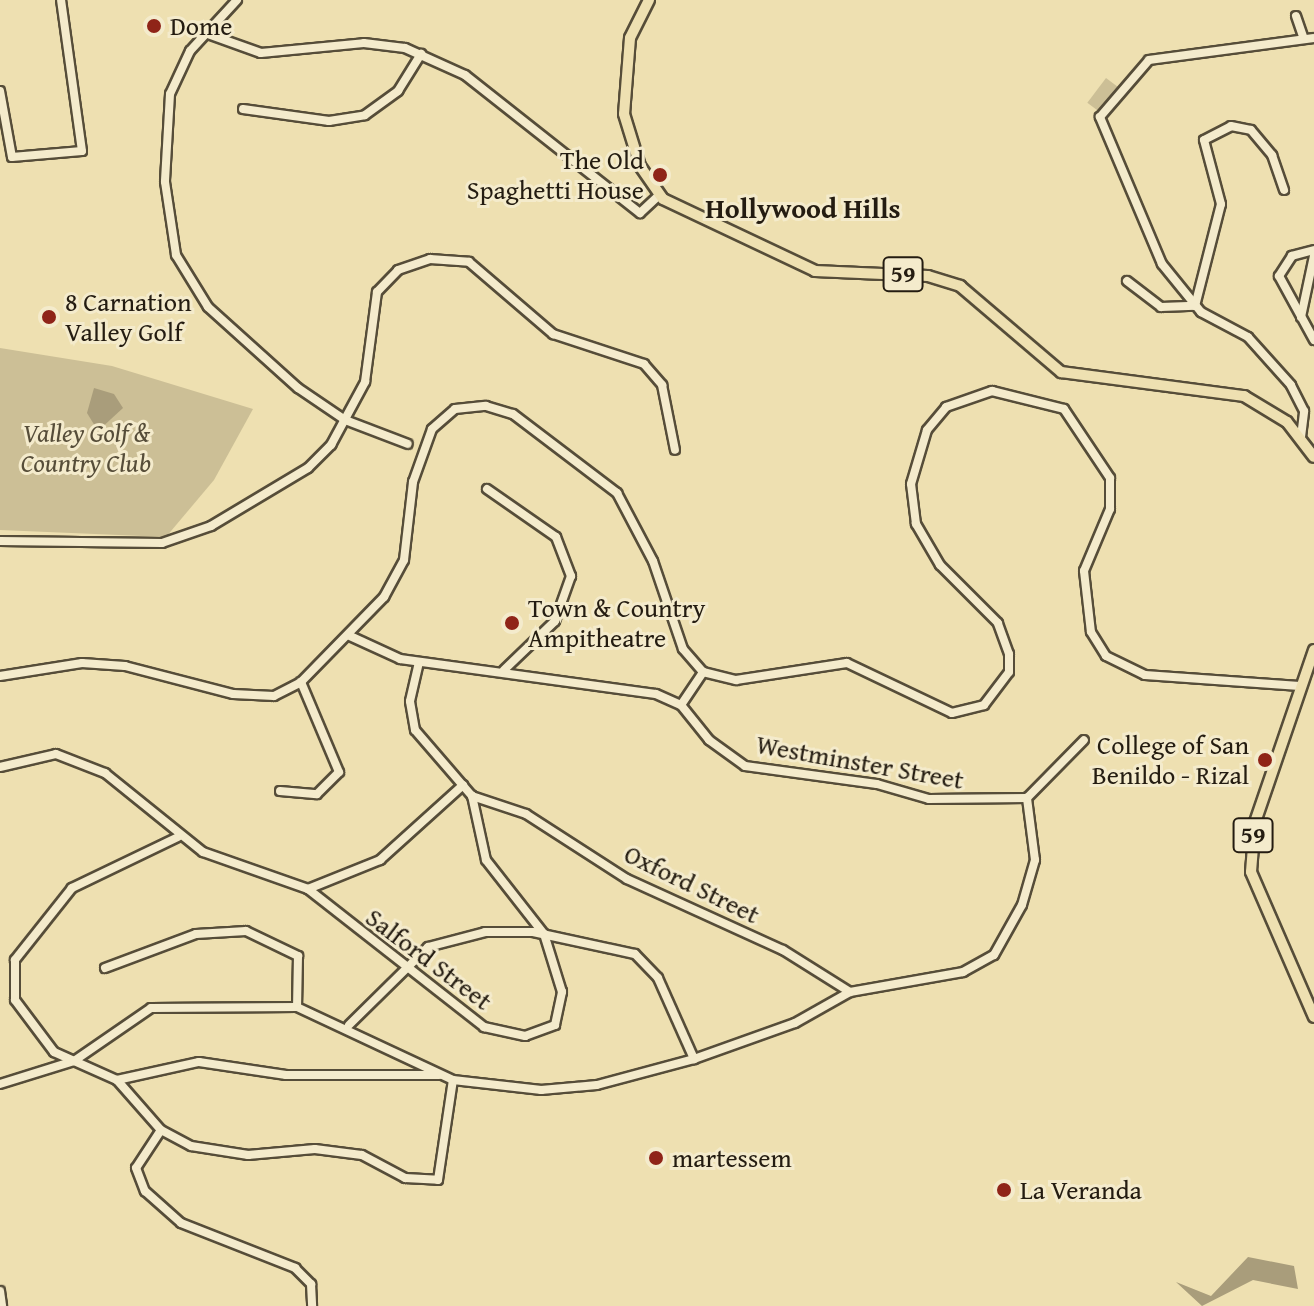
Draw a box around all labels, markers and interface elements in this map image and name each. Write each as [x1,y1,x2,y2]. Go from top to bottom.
place label: Dome [170,10,232,42]
marker: Dome [145,17,163,35]
place label: The Old Spaghetti House [467,144,644,206]
marker: The Old Spaghetti House [651,166,669,184]
district label: Hollywood Hills [705,191,901,225]
road number: 59 [881,254,925,294]
place label: 8 Carnation Valley Golf [65,286,192,348]
marker: 8 Carnation Valley Golf [40,308,58,326]
park label: Valley Golf & Country Club [21,417,151,478]
place label: Town & Country Ampitheatre [528,592,705,654]
marker: Town & Country Ampitheatre [503,614,521,632]
street label: Westminster Street [754,728,966,796]
place label: College of San Benildo - Rizal [1092,729,1249,790]
marker: College of San Benildo - Rizal [1256,751,1274,769]
road number: 59 [1231,815,1275,855]
street label: Oxford Street [619,838,765,930]
street label: Salford Street [360,901,498,1017]
place label: martessem [672,1142,792,1174]
marker: martessem [647,1149,665,1167]
place label: La Veranda [1020,1174,1142,1206]
marker: La Veranda [995,1181,1013,1199]

